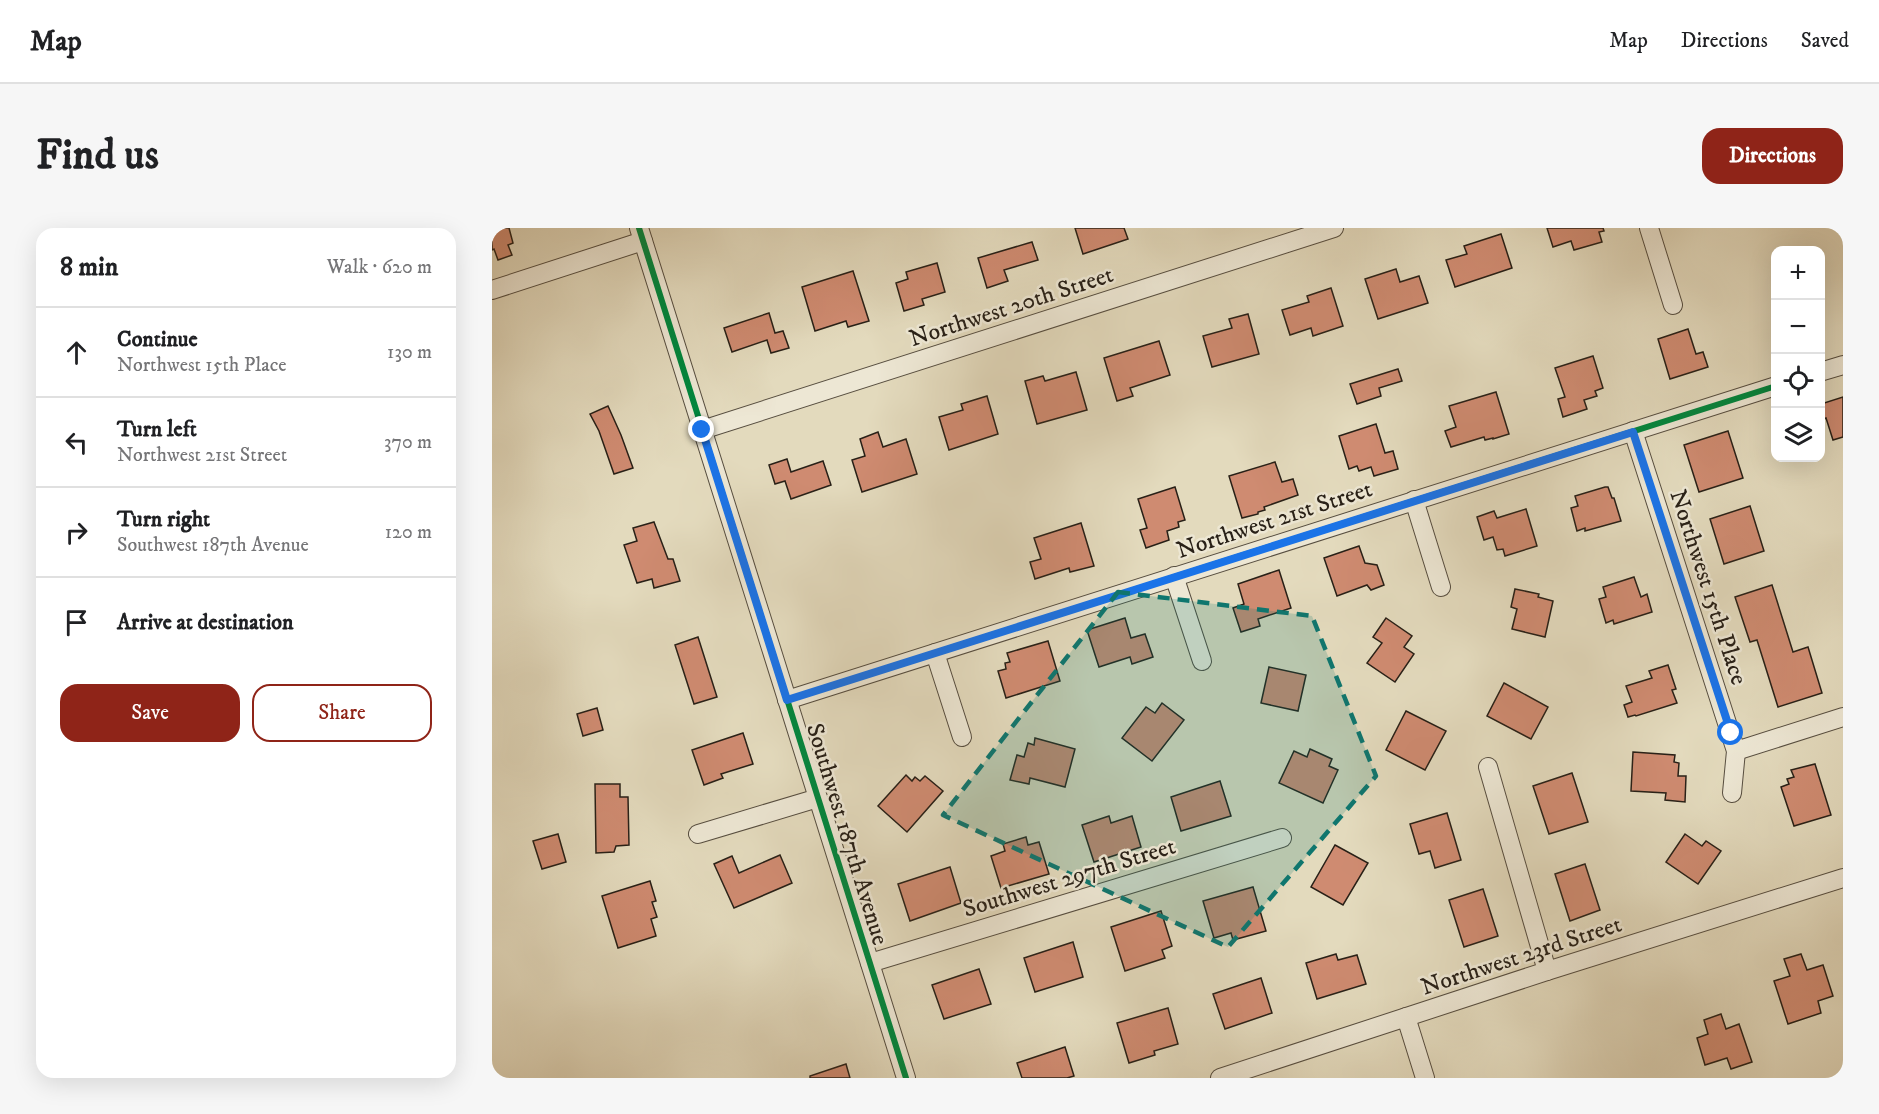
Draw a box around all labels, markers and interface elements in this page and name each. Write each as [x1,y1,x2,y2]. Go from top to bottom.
text: Map [30,24,82,59]
text: Map [1609,28,1648,54]
text: Directions [1681,28,1768,54]
text: Saved [1801,28,1849,54]
button: Directions [1702,128,1843,184]
text: Find us [36,130,159,182]
map controls [1771,246,1825,462]
button: + [1771,246,1825,300]
text: 8 min [60,251,118,284]
text: Walk · 620 m [327,255,432,280]
street label: Northwest 20th Street [905,260,1117,354]
button: − [1771,300,1825,354]
text: Continue [117,326,198,353]
icon: ahead [60,336,93,369]
text: 130 m [387,340,432,365]
text: Northwest 15th Place [117,353,287,378]
button: locate [1771,354,1825,408]
button: layers [1771,408,1825,462]
text: Turn left [117,416,197,443]
route end [688,416,714,442]
icon: left [60,426,93,459]
text: 370 m [384,430,432,455]
text: Northwest 21st Street [117,443,287,468]
street label: Northwest 21st Street [1173,474,1376,566]
street label: Northwest 15th Place [1662,486,1754,689]
text: Turn right [117,506,210,533]
icon: right [60,516,93,549]
text: 120 m [385,520,432,545]
text: Southwest 187th Avenue [117,533,309,558]
icon: arrive [60,606,93,639]
text: Arrive at destination [117,609,294,636]
button: Save [60,684,240,742]
button: Share [252,684,432,742]
route start [1717,719,1743,745]
street label: Southwest 187th Avenue [799,720,895,949]
street label: Southwest 297th Street [959,831,1179,925]
street label: Northwest 23rd Street [1417,909,1626,1003]

